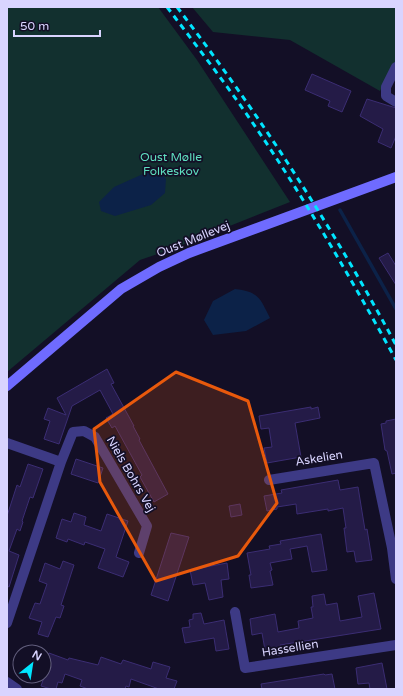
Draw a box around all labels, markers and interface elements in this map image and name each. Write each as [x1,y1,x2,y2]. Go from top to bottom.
scale bar [14,12,100,38]
text: 50 m [20,19,49,33]
park label: Oust Mølle Folkeskov [140,150,202,178]
street label: Oust Møllevej [154,218,232,260]
street label: Niels Bohrs Vej [104,434,158,514]
street label: Askelien [294,447,344,469]
street label: Hassellien [261,637,319,659]
north arrow [12,644,52,684]
text: N [30,648,44,664]

